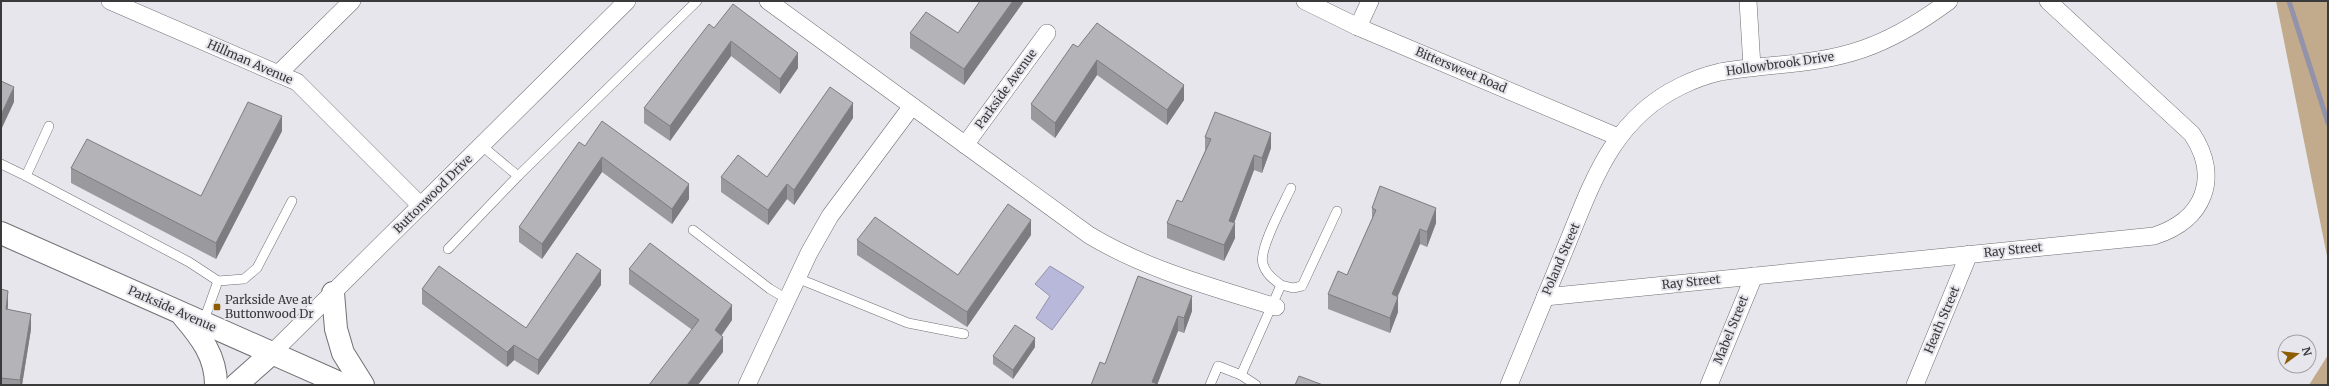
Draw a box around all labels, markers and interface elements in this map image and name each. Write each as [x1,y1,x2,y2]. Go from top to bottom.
street label: Hillman Avenue [205,36,295,87]
street label: Bittersweet Road [1413,44,1509,96]
street label: Parkside Avenue [972,46,1040,131]
street label: Hollowbrook Drive [1725,49,1835,79]
street label: Buttonwood Drive [390,151,475,236]
street label: Poland Street [1539,220,1583,297]
street label: Ray Street [1983,239,2043,260]
street label: Ray Street [1661,271,1721,292]
street label: Parkside Avenue [126,282,219,335]
street label: Heath Street [1921,284,1963,356]
place label: Parkside Ave at Buttonwood Dr [225,292,314,321]
street label: Mabel Street [1710,293,1751,366]
marker: Parkside Ave at Buttonwood Dr [212,302,222,312]
north arrow [2277,334,2317,374]
text: N [2299,345,2315,358]

